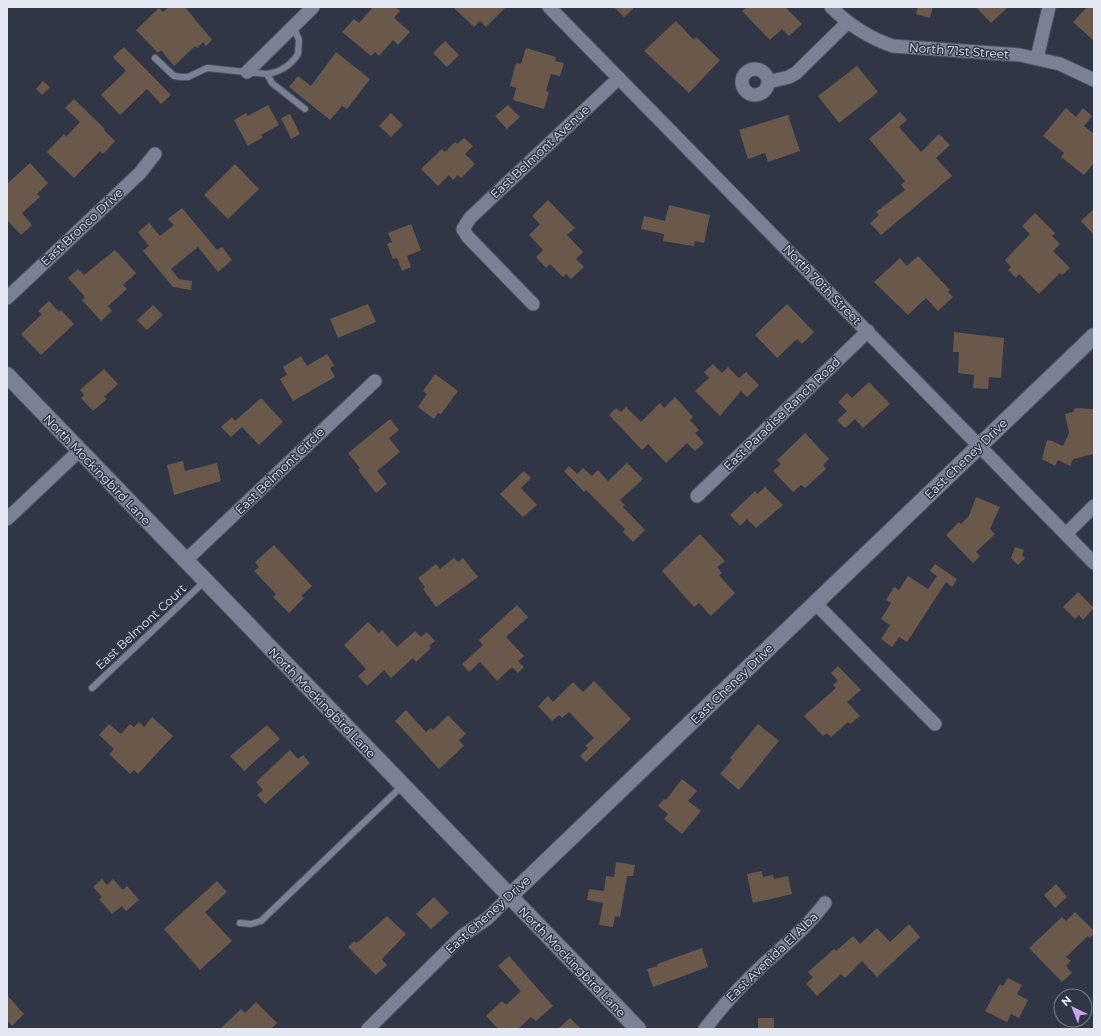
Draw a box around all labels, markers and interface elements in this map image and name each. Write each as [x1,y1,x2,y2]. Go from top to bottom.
street label: North 71st Street [909,40,1010,61]
street label: East Belmont Avenue [487,102,592,201]
street label: East Bronco Drive [37,185,126,269]
street label: North 70th Street [780,241,865,328]
street label: East Paradise Ranch Road [720,354,843,473]
street label: North Mockingbird Lane [41,411,154,528]
street label: East Cheney Drive [921,415,1010,502]
street label: East Belmont Circle [232,424,327,517]
street label: East Belmont Court [92,581,189,673]
street label: East Cheney Drive [687,640,776,727]
street label: North Mockingbird Lane [266,644,379,761]
street label: East Cheney Drive [442,873,533,957]
street label: North Mockingbird Lane [516,903,629,1020]
street label: East Avenida El Alba [723,909,821,1004]
north arrow [1053,988,1093,1028]
text: N [1058,993,1074,1009]

